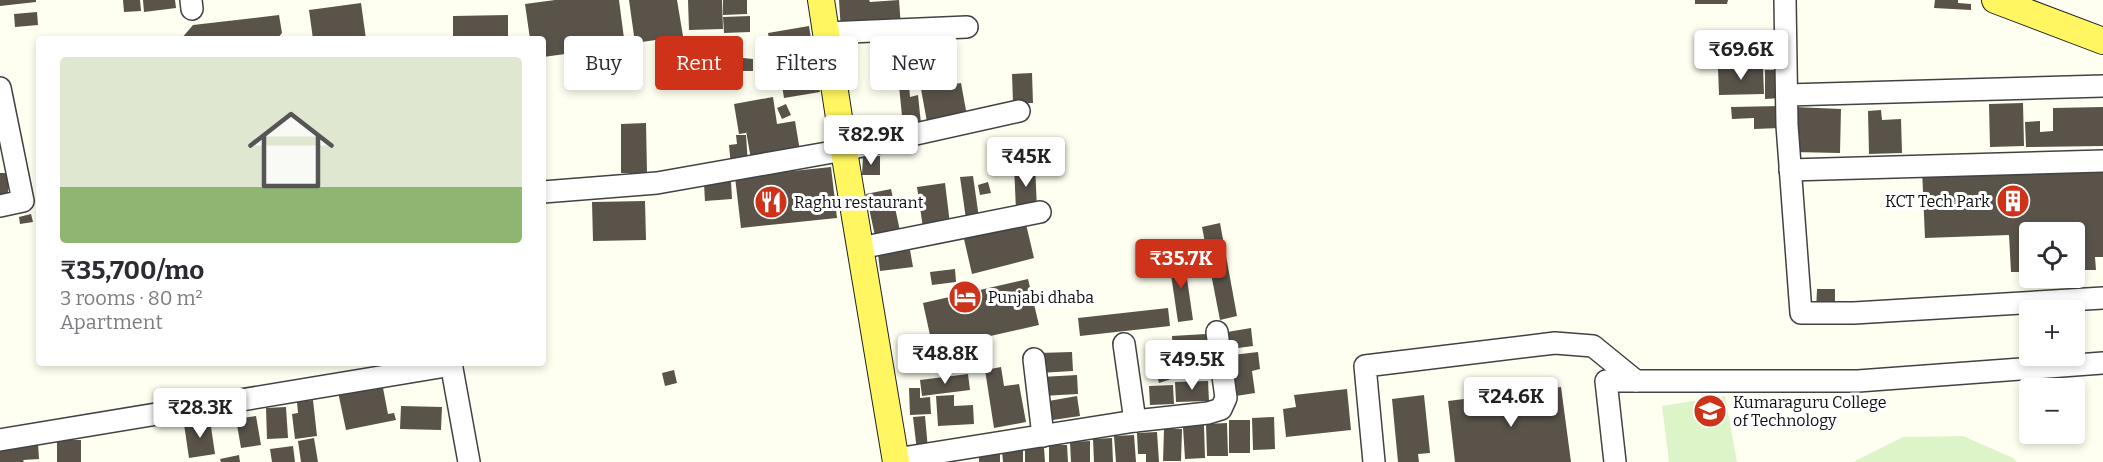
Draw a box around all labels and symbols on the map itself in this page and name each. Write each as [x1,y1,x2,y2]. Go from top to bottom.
pin: ₹69.6K [1692,30,1790,81]
pin: ₹82.9K [822,115,920,166]
pin: ₹45K [990,137,1062,188]
building icon: KCT Tech Park [1995,183,2031,219]
restaurant icon: Raghu restaurant [753,184,789,220]
place label: KCT Tech Park [1885,192,1990,211]
place label: Raghu restaurant [794,193,924,212]
pin: ₹35.7K [1132,239,1230,290]
hotel icon: Punjabi dhaba [947,279,983,315]
place label: Punjabi dhaba [988,288,1094,307]
pin: ₹48.8K [896,334,994,385]
pin: ₹49.5K [1143,340,1241,391]
pin: ₹24.6K [1462,377,1560,428]
pin: ₹28.3K [151,388,249,439]
school or university icon: Kumaraguru College of Technology [1692,393,1728,429]
place label: Kumaraguru College of Technology [1733,393,1887,430]

